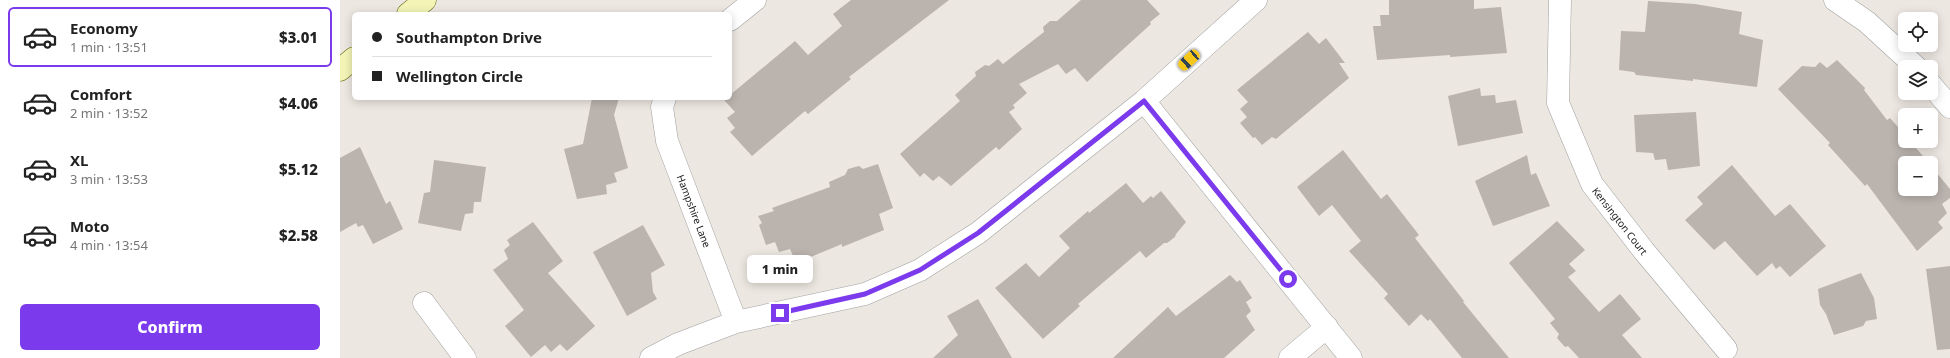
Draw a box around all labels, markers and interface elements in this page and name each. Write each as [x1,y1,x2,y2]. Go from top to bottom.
map controls [1898,12,1938,196]
button: locate [1898,12,1938,52]
text: Economy [70,18,138,38]
icon: car [22,19,58,55]
text: $3.01 [279,27,318,47]
text: Southampton Drive [396,27,542,47]
text: 1 min · 13:51 [70,38,148,56]
car [1176,48,1202,72]
button: layers [1898,60,1938,100]
text: Wellington Circle [396,66,523,86]
text: Comfort [70,84,132,104]
icon: car [22,85,58,121]
text: $4.06 [279,93,318,113]
text: 2 min · 13:52 [70,104,148,122]
button: + [1898,108,1938,148]
text: XL [70,150,88,170]
icon: car [22,151,58,187]
button: − [1898,156,1938,196]
text: $5.12 [279,159,318,179]
text: 3 min · 13:53 [70,170,148,188]
street label: Hampshire Lane [674,173,714,250]
street label: Kensington Court [1589,184,1651,258]
text: Moto [70,216,109,236]
icon: car [22,217,58,253]
text: $2.58 [279,225,318,245]
text: 4 min · 13:54 [70,236,148,254]
callout: 1 min [747,255,813,283]
text: 1 min [762,260,798,278]
route start [1279,270,1297,288]
button: Confirm [20,304,320,350]
route end [771,304,789,322]

